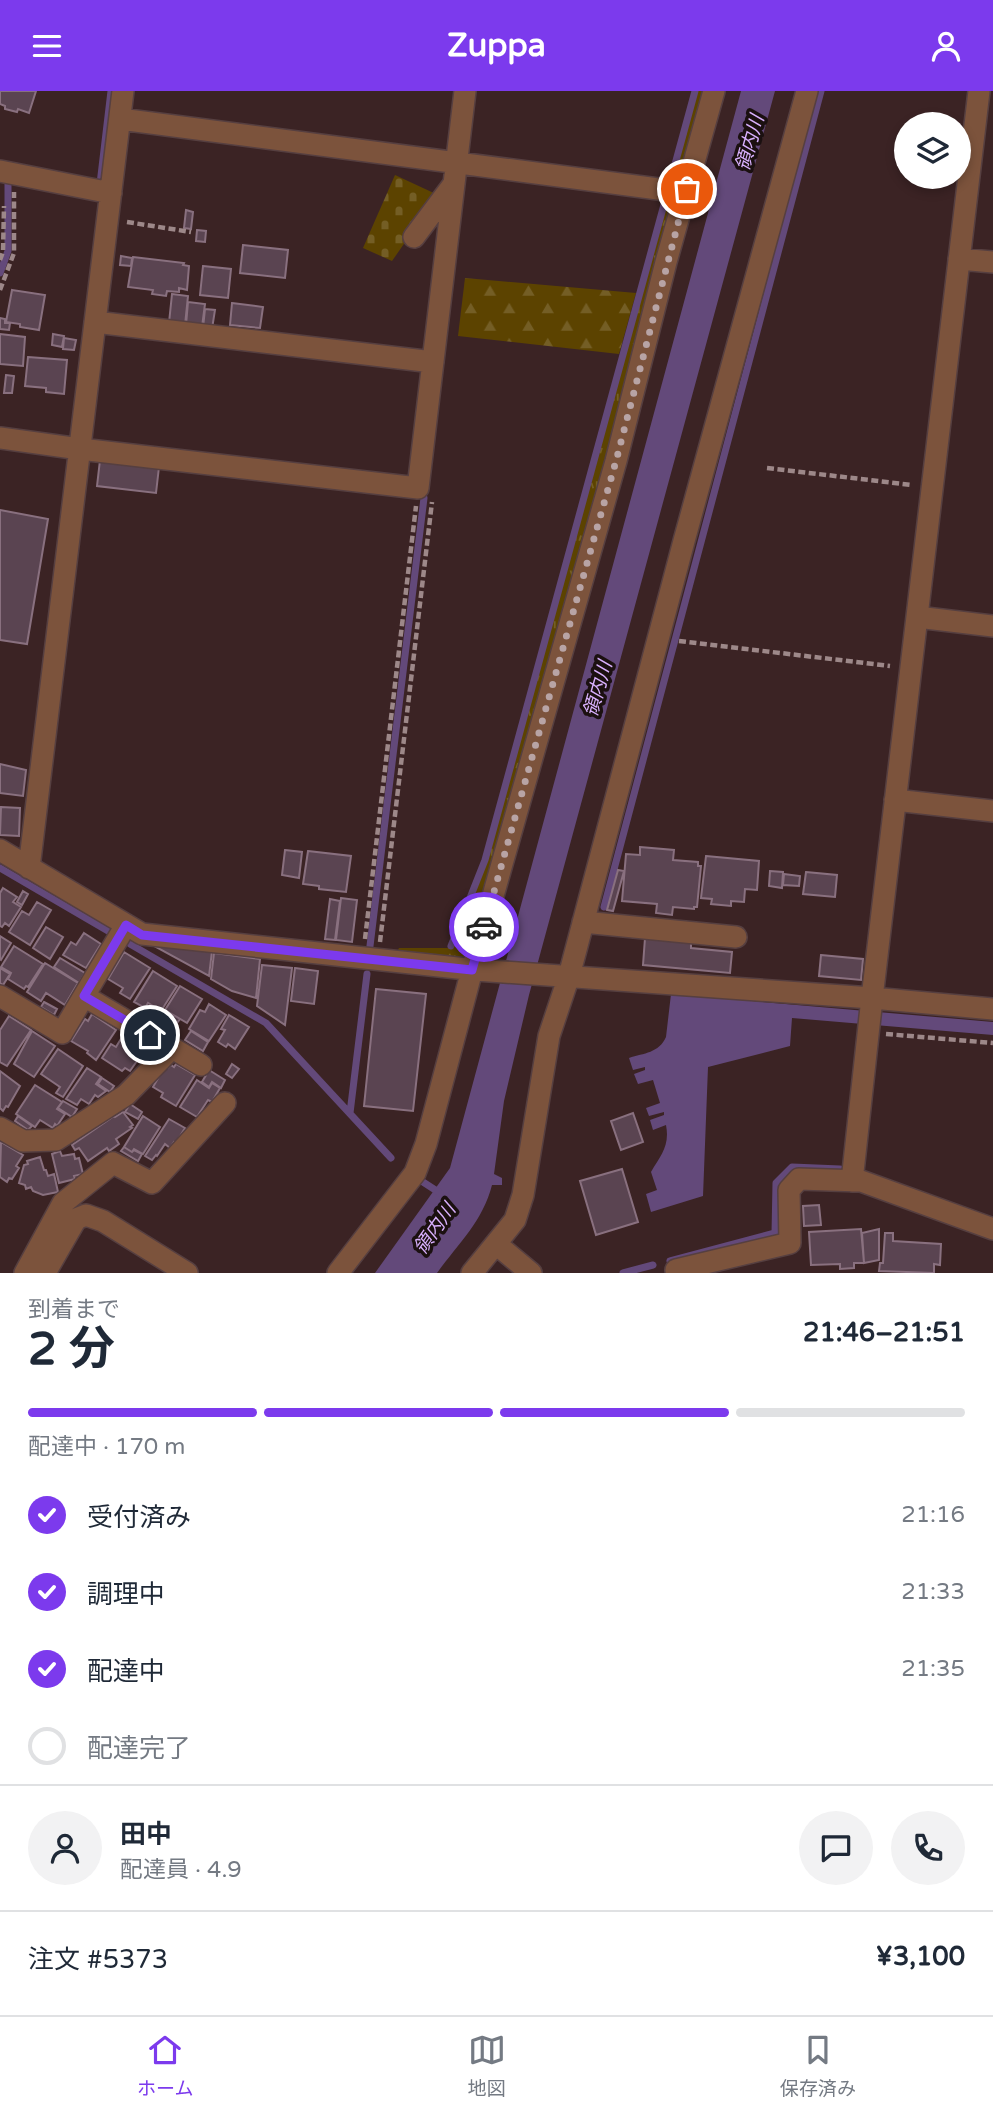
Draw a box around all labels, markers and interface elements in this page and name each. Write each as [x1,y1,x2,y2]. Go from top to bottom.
icon: menu [28,27,66,65]
text: Zuppa [447,27,546,65]
icon: person [927,27,965,65]
water label: 領内川 [732,111,769,173]
map controls [894,112,971,189]
button: layers [894,112,971,189]
pin [657,159,717,219]
icon: bag [668,170,706,208]
water label: 領内川 [580,657,617,719]
courier [449,892,519,962]
icon: car [465,908,503,946]
pin [120,1005,180,1065]
icon: home [131,1016,169,1054]
water label: 領内川 [410,1198,462,1259]
text: 到着まで [28,1296,120,1324]
text: 21:46–21:51 [803,1317,965,1348]
text: 2 分 [28,1322,115,1377]
text: 配達中 · 170 m [28,1433,185,1461]
icon: check [28,1496,66,1534]
text: 21:16 [901,1501,965,1529]
text: 受付済み [87,1502,191,1533]
icon: check [28,1573,66,1611]
text: 21:33 [901,1578,965,1606]
text: 調理中 [87,1579,165,1610]
icon: check [28,1650,66,1688]
text: 21:35 [901,1655,965,1683]
text: 配達中 [87,1656,165,1687]
text: 配達完了 [87,1733,191,1764]
button: person [28,1811,102,1885]
button: chat [799,1811,873,1885]
button: phone [891,1811,965,1885]
text: 田中 [120,1819,172,1850]
text: 配達員 · 4.9 [120,1856,242,1884]
text: ¥3,100 [876,1941,965,1972]
text: 注文 #5373 [28,1944,168,1975]
tab: ホーム [137,2031,194,2100]
tab: 地図 [468,2031,506,2100]
tab: 保存済み [780,2031,856,2100]

